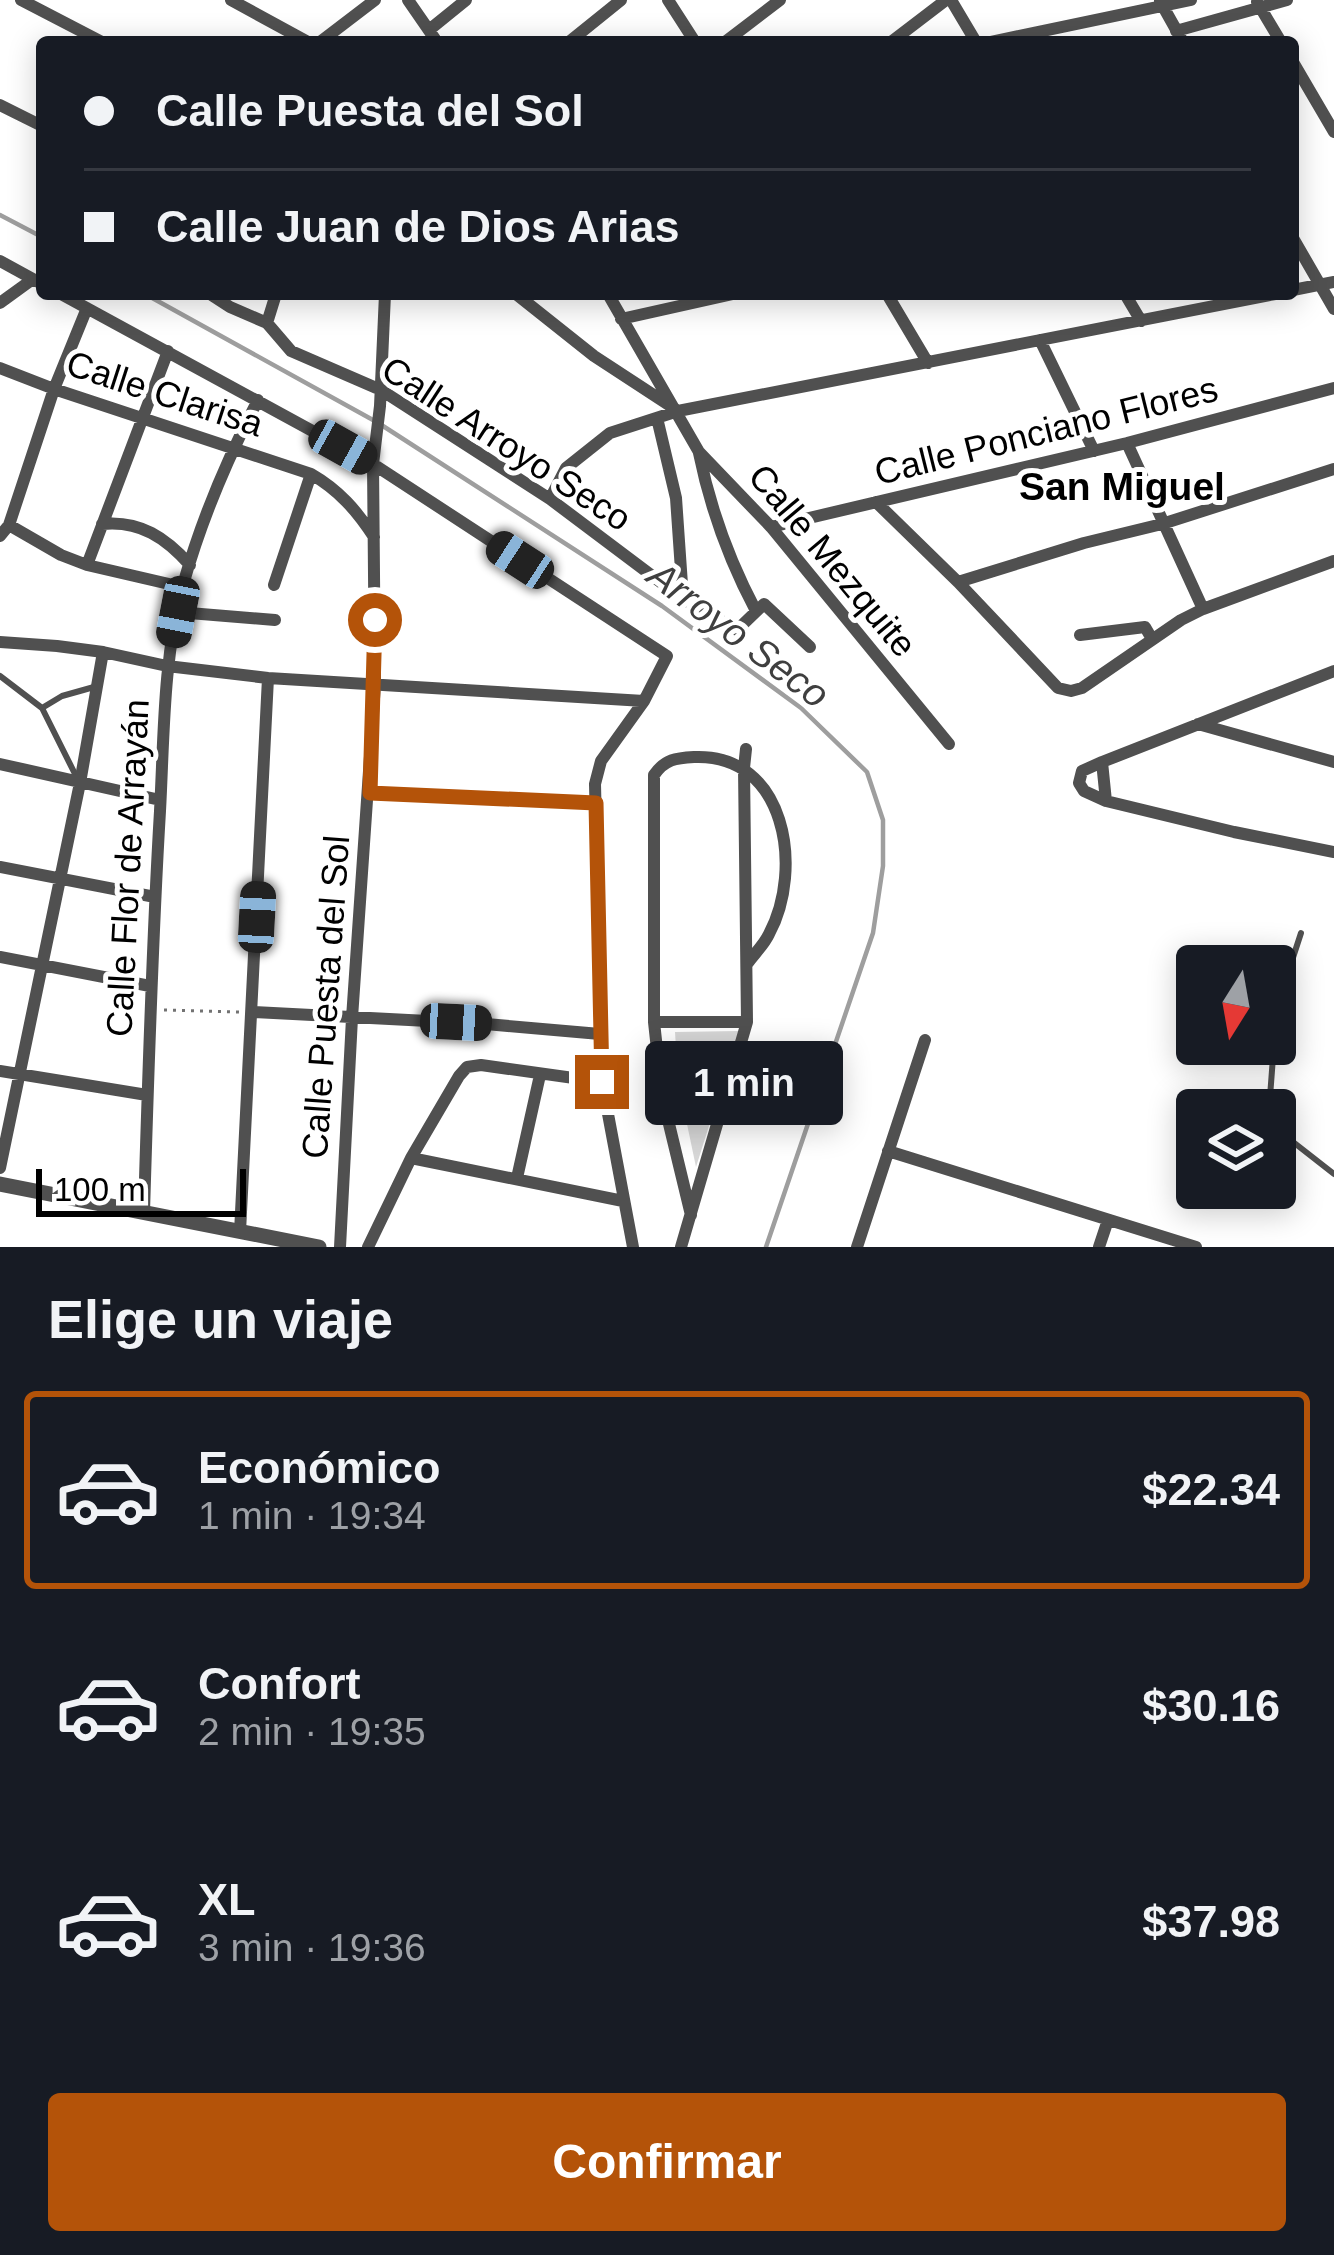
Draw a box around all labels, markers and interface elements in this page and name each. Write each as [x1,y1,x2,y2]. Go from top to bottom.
text: Calle Puesta del Sol [156,85,584,136]
text: Calle Juan de Dios Arias [156,201,680,252]
street label: Calle Clarisa [61,342,269,445]
street label: Calle Arroyo Seco [375,348,639,539]
street label: Calle Ponciano Flores [870,368,1222,493]
car [303,414,383,480]
street label: Calle Mezquite [740,456,925,665]
district label: San Miguel [1019,465,1225,508]
car [480,525,560,595]
water label: Arroyo Seco [638,551,837,716]
car [153,573,203,651]
route start [348,593,402,647]
street label: Calle Flor de Arrayán [98,698,157,1038]
street label: Calle Puesta del Sol [294,834,357,1160]
car [237,880,277,954]
north arrow [1176,945,1296,1065]
map controls [1176,945,1296,1209]
car [419,1002,493,1042]
callout: 1 min [644,1040,842,1124]
route end [575,1055,629,1109]
text: 1 min [693,1061,795,1104]
button: layers [1176,1089,1296,1209]
scale bar [36,1163,246,1216]
text: 100 m [54,1171,146,1208]
text: Elige un viaje [48,1289,393,1349]
icon: car [54,1436,162,1544]
text: Económico [198,1442,441,1493]
text: $22.34 [1142,1464,1280,1515]
text: 1 min · 19:34 [198,1494,426,1537]
icon: car [54,1652,162,1760]
text: Confort [198,1658,360,1709]
text: $30.16 [1142,1680,1280,1731]
text: 2 min · 19:35 [198,1710,426,1753]
icon: car [54,1868,162,1976]
text: XL [198,1874,256,1925]
text: $37.98 [1142,1896,1280,1947]
text: 3 min · 19:36 [198,1926,426,1969]
button: Confirmar [48,2093,1286,2231]

